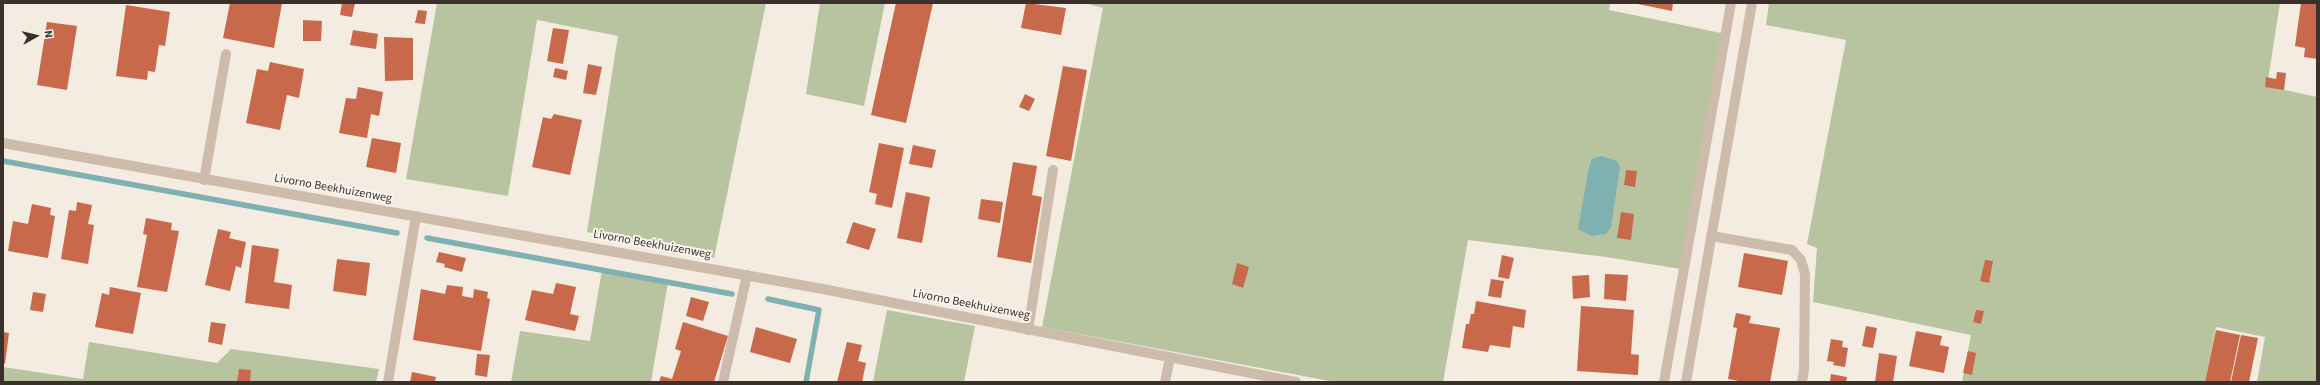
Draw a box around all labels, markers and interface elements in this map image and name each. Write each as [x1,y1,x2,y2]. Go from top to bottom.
north arrow [16,16,56,56]
text: N [40,30,56,39]
street label: Livorno Beekhuizenweg [273,172,393,206]
street label: Livorno Beekhuizenweg [592,228,712,262]
street label: Livorno Beekhuizenweg [911,287,1031,323]

